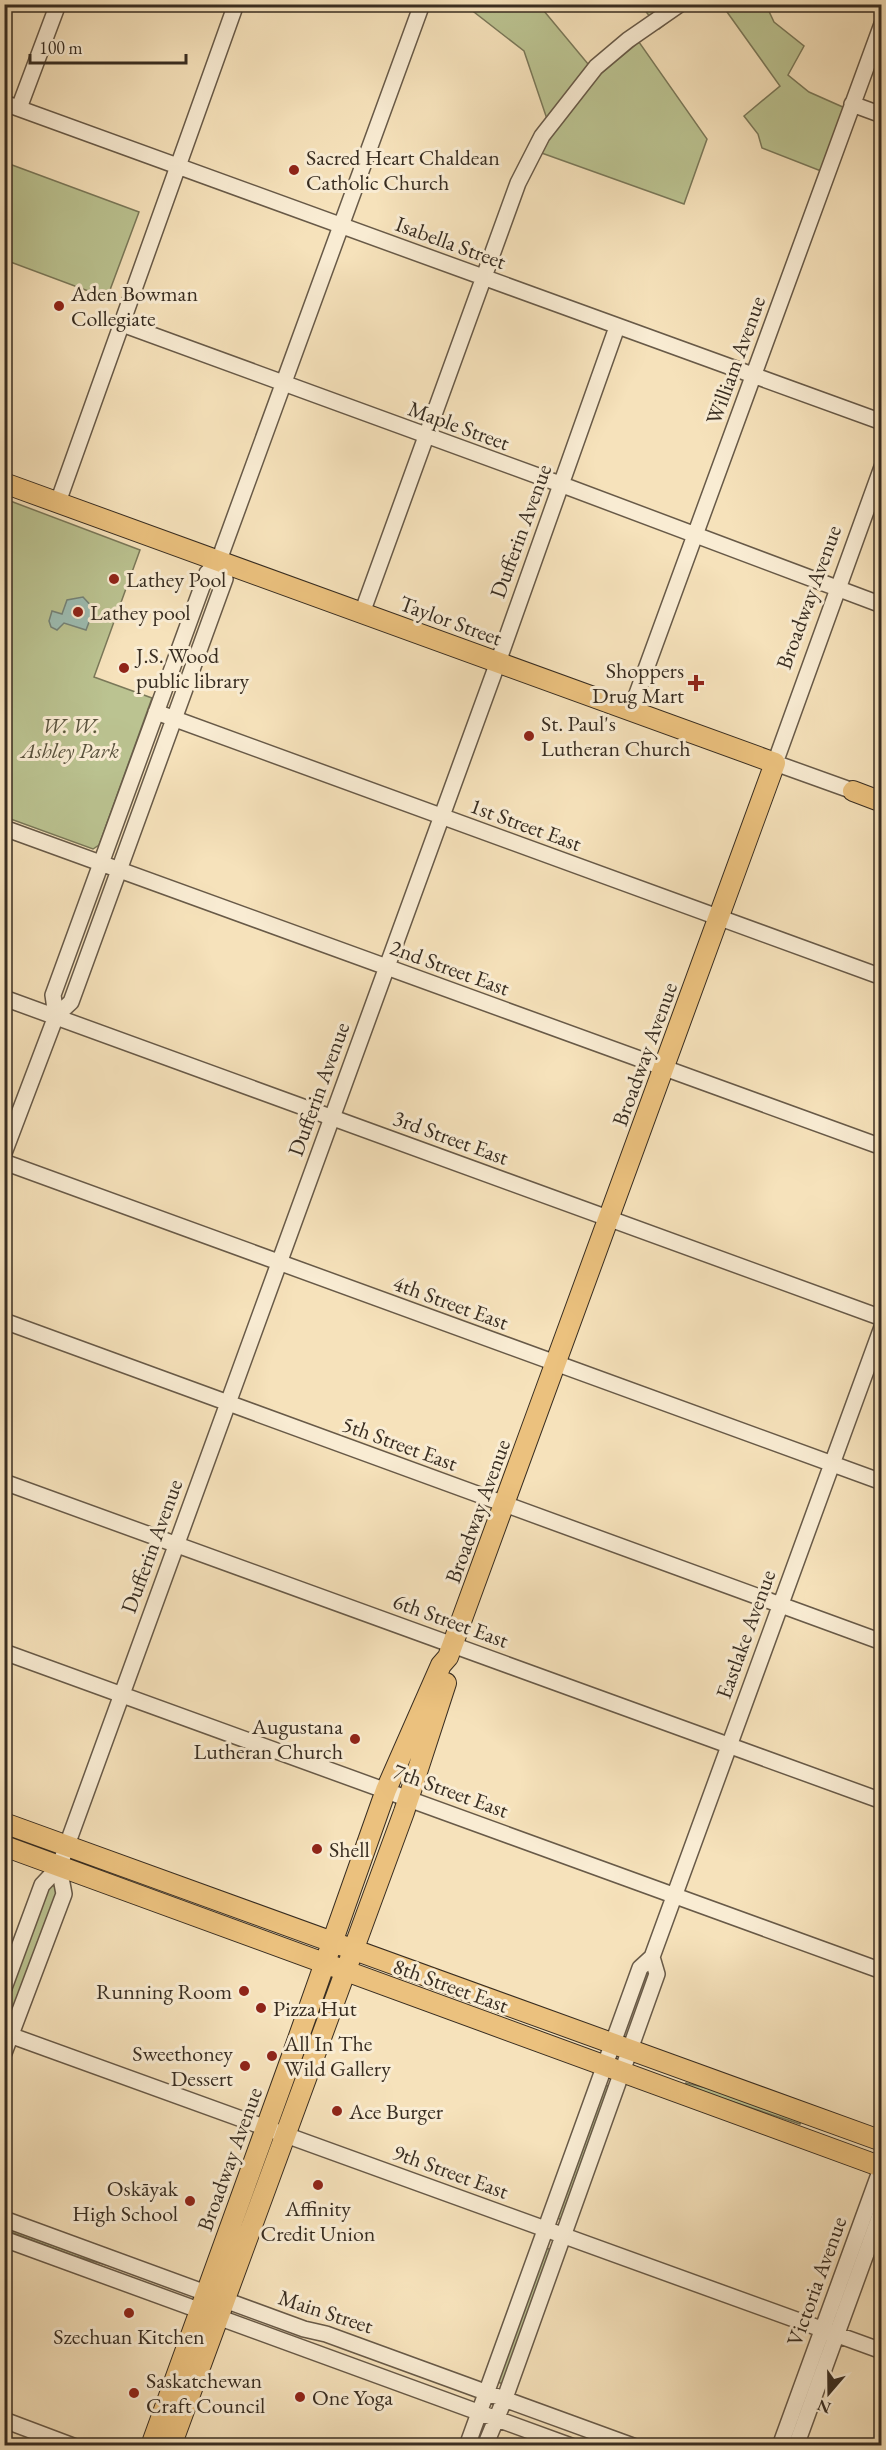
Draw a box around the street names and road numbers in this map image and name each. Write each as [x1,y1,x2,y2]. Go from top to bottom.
street label: Isabella Street [392,209,510,276]
street label: William Avenue [699,292,772,428]
street label: Maple Street [404,394,514,457]
street label: Dufferin Avenue [483,460,558,602]
street label: Broadway Avenue [769,521,848,673]
street label: Taylor Street [396,589,506,652]
street label: 1st Street East [466,791,586,858]
street label: 2nd Street East [386,932,514,1003]
street label: Broadway Avenue [605,978,684,1130]
street label: Dufferin Avenue [281,1018,356,1160]
street label: 3rd Street East [389,1103,513,1172]
street label: 4th Street East [389,1268,513,1337]
street label: 5th Street East [338,1409,462,1478]
street label: Broadway Avenue [438,1435,517,1587]
street label: Dufferin Avenue [114,1475,189,1617]
street label: Eastlake Avenue [709,1565,782,1703]
street label: 6th Street East [389,1586,513,1655]
street label: 7th Street East [389,1756,513,1825]
street label: 8th Street East [389,1951,513,2020]
street label: Broadway Avenue [190,2083,269,2235]
street label: 9th Street East [389,2137,513,2206]
street label: Victoria Avenue [780,2212,853,2350]
street label: Main Street [275,2283,377,2340]

